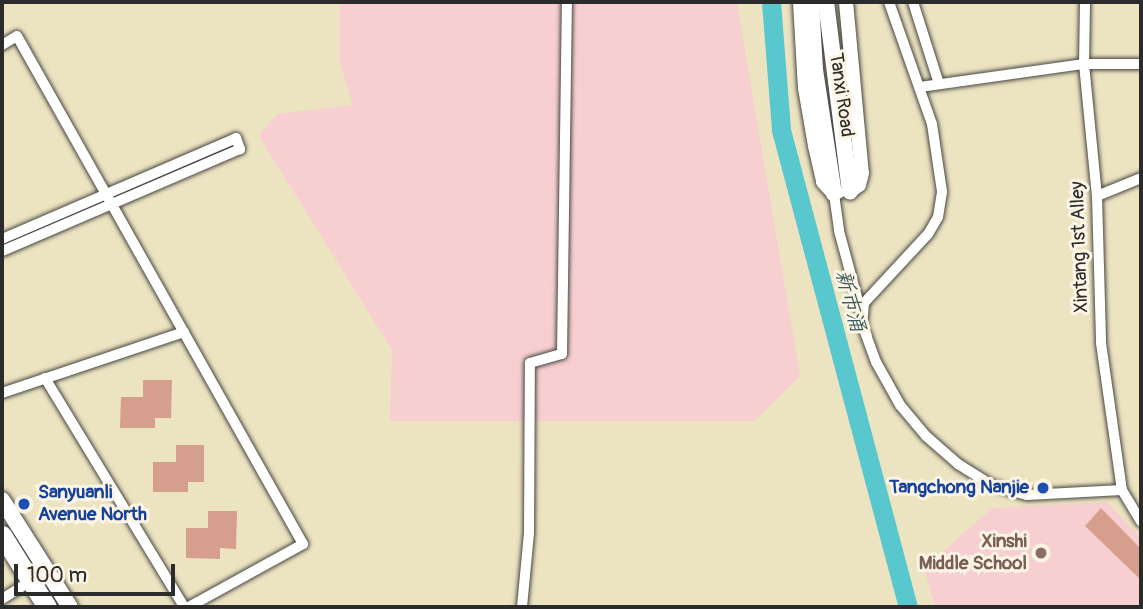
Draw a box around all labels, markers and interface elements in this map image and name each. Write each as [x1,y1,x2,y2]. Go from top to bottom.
street label: Tanxi Road [824,51,858,139]
street label: Xintang 1st Alley [1066,181,1094,313]
water label: 新市涌 [830,267,870,335]
place label: Tangchong Nanjie [889,477,1029,499]
marker: Tangchong Nanjie [1035,480,1051,496]
place label: Sanyuanli Avenue North [38,482,147,526]
marker: Sanyuanli Avenue North [16,496,32,512]
place label: Xinshi Middle School [919,531,1027,575]
marker: Xinshi Middle School [1033,545,1049,561]
scale bar [18,550,178,594]
text: 100 m [27,562,87,589]

